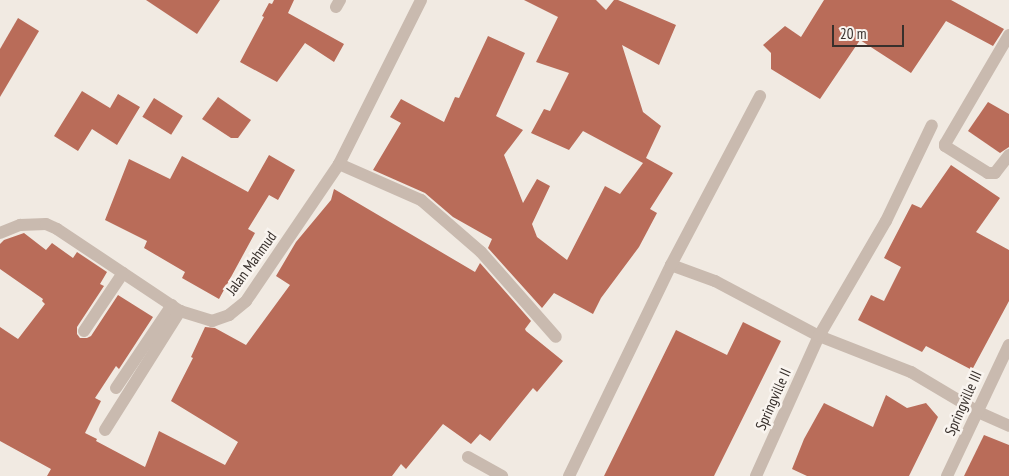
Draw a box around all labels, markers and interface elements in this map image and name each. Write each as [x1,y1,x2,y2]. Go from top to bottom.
scale bar [834,15,906,47]
text: 20 m [840,24,866,43]
street label: Jalan Mahmud [222,228,280,298]
street label: Springville II [751,365,795,433]
street label: Springville III [941,368,985,438]

